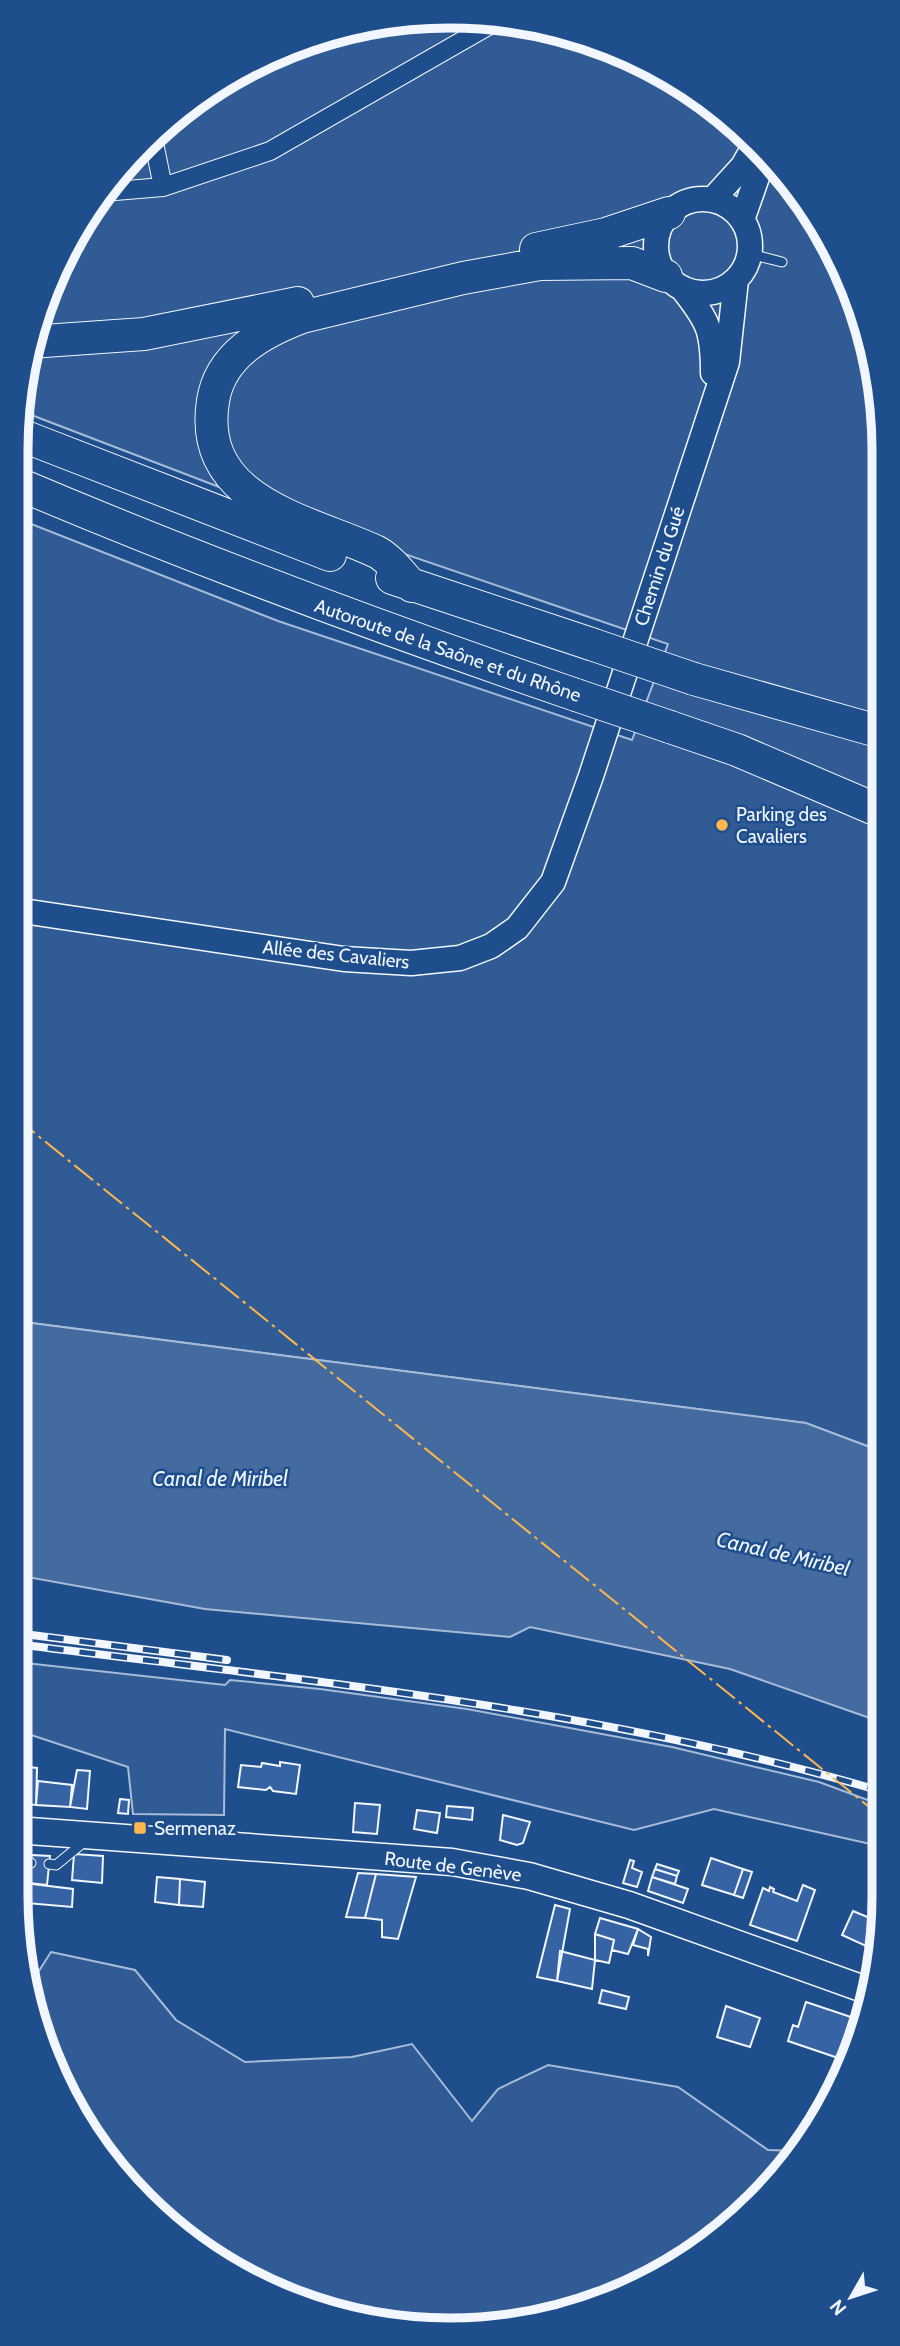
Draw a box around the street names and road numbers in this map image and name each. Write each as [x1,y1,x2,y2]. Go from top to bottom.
street label: Chemin du Gué [629,503,690,629]
street label: Autoroute de la Saône et du Rhône [312,594,584,707]
street label: Allée des Cavaliers [261,935,411,974]
street label: Route de Genève [383,1847,523,1886]

